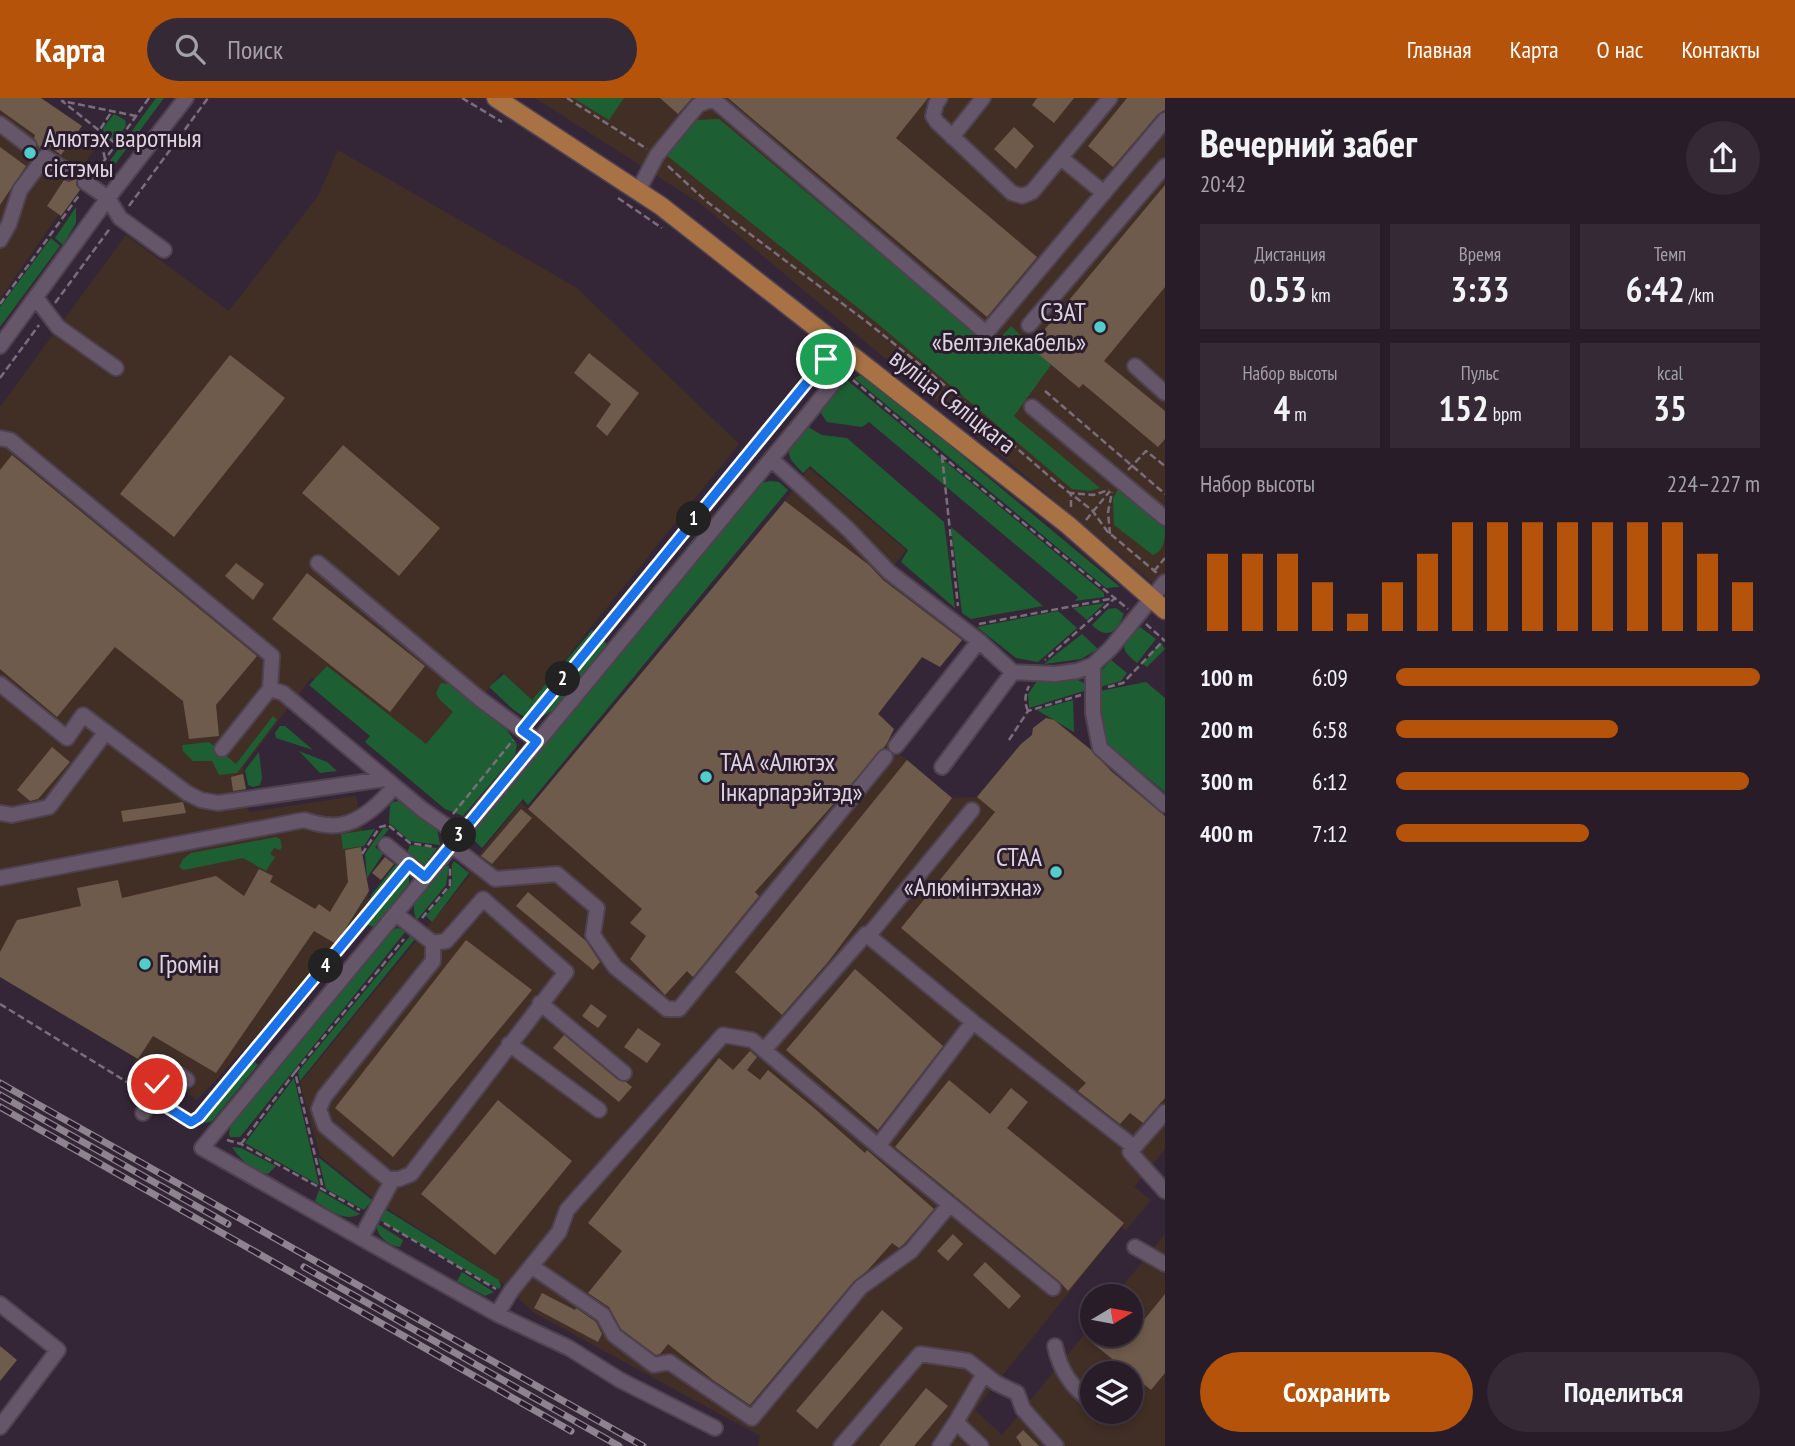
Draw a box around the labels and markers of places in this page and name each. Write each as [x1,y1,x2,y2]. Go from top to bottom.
place label: Алютэх варотныя сістэмы [44,121,202,184]
marker: Алютэх варотныя сістэмы [22,145,38,161]
place label: СЗАТ «Белтэлекабель» [932,295,1086,358]
marker: СЗАТ «Белтэлекабель» [1092,319,1108,335]
pin [796,329,856,389]
pin: 1 [676,502,712,536]
pin: 2 [546,662,580,696]
place label: ТАА «Алютэх Інкарпарэйтэд» [720,745,863,808]
marker: ТАА «Алютэх Інкарпарэйтэд» [698,769,714,785]
pin: 3 [442,818,476,852]
place label: СТАА «Алюмінтэхна» [904,840,1043,903]
marker: СТАА «Алюмінтэхна» [1048,864,1064,880]
place label: Громін [159,947,219,980]
pin: 4 [308,948,344,984]
marker: Громін [137,956,153,972]
pin [127,1054,187,1114]

